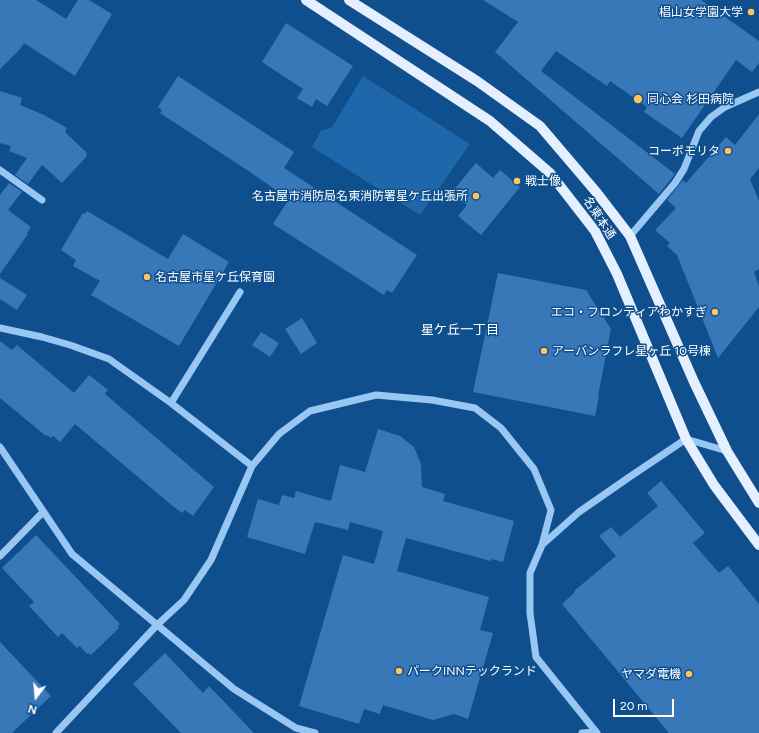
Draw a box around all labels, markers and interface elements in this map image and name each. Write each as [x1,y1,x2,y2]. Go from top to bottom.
place label: 椙山女学園大学 [659,5,743,19]
marker: 椙山女学園大学 [746,7,756,17]
place label: 同心会 杉田病院 [647,92,734,106]
marker: 同心会 杉田病院 [632,93,644,105]
place label: コーポモリタ [648,144,720,158]
marker: コーポモリタ [723,146,733,156]
place label: 戦士像 [525,174,561,188]
marker: 戦士像 [512,176,522,186]
place label: 名古屋市消防局名東消防署星ケ丘出張所 [252,189,468,203]
marker: 名古屋市消防局名東消防署星ケ丘出張所 [471,191,481,201]
street label: 名東本通 [580,194,618,242]
place label: 名古屋市星ケ丘保育園 [155,270,275,284]
marker: 名古屋市星ケ丘保育園 [142,272,152,282]
place label: エコ・フロンティアわかすぎ [551,305,707,319]
marker: エコ・フロンティアわかすぎ [710,307,720,317]
district label: 星ケ丘一丁目 [421,322,499,338]
place label: アーバンラフレ星ヶ丘 10号棟 [552,344,711,358]
marker: アーバンラフレ星ヶ丘 10号棟 [539,346,549,356]
place label: パークINNテックランド [407,664,537,678]
marker: パークINNテックランド [394,666,404,676]
place label: ヤマダ電機 [621,667,681,681]
marker: ヤマダ電機 [684,669,694,679]
north arrow [16,677,56,717]
scale bar [615,691,676,717]
text: 20 m [620,699,648,713]
text: N [27,702,38,716]

